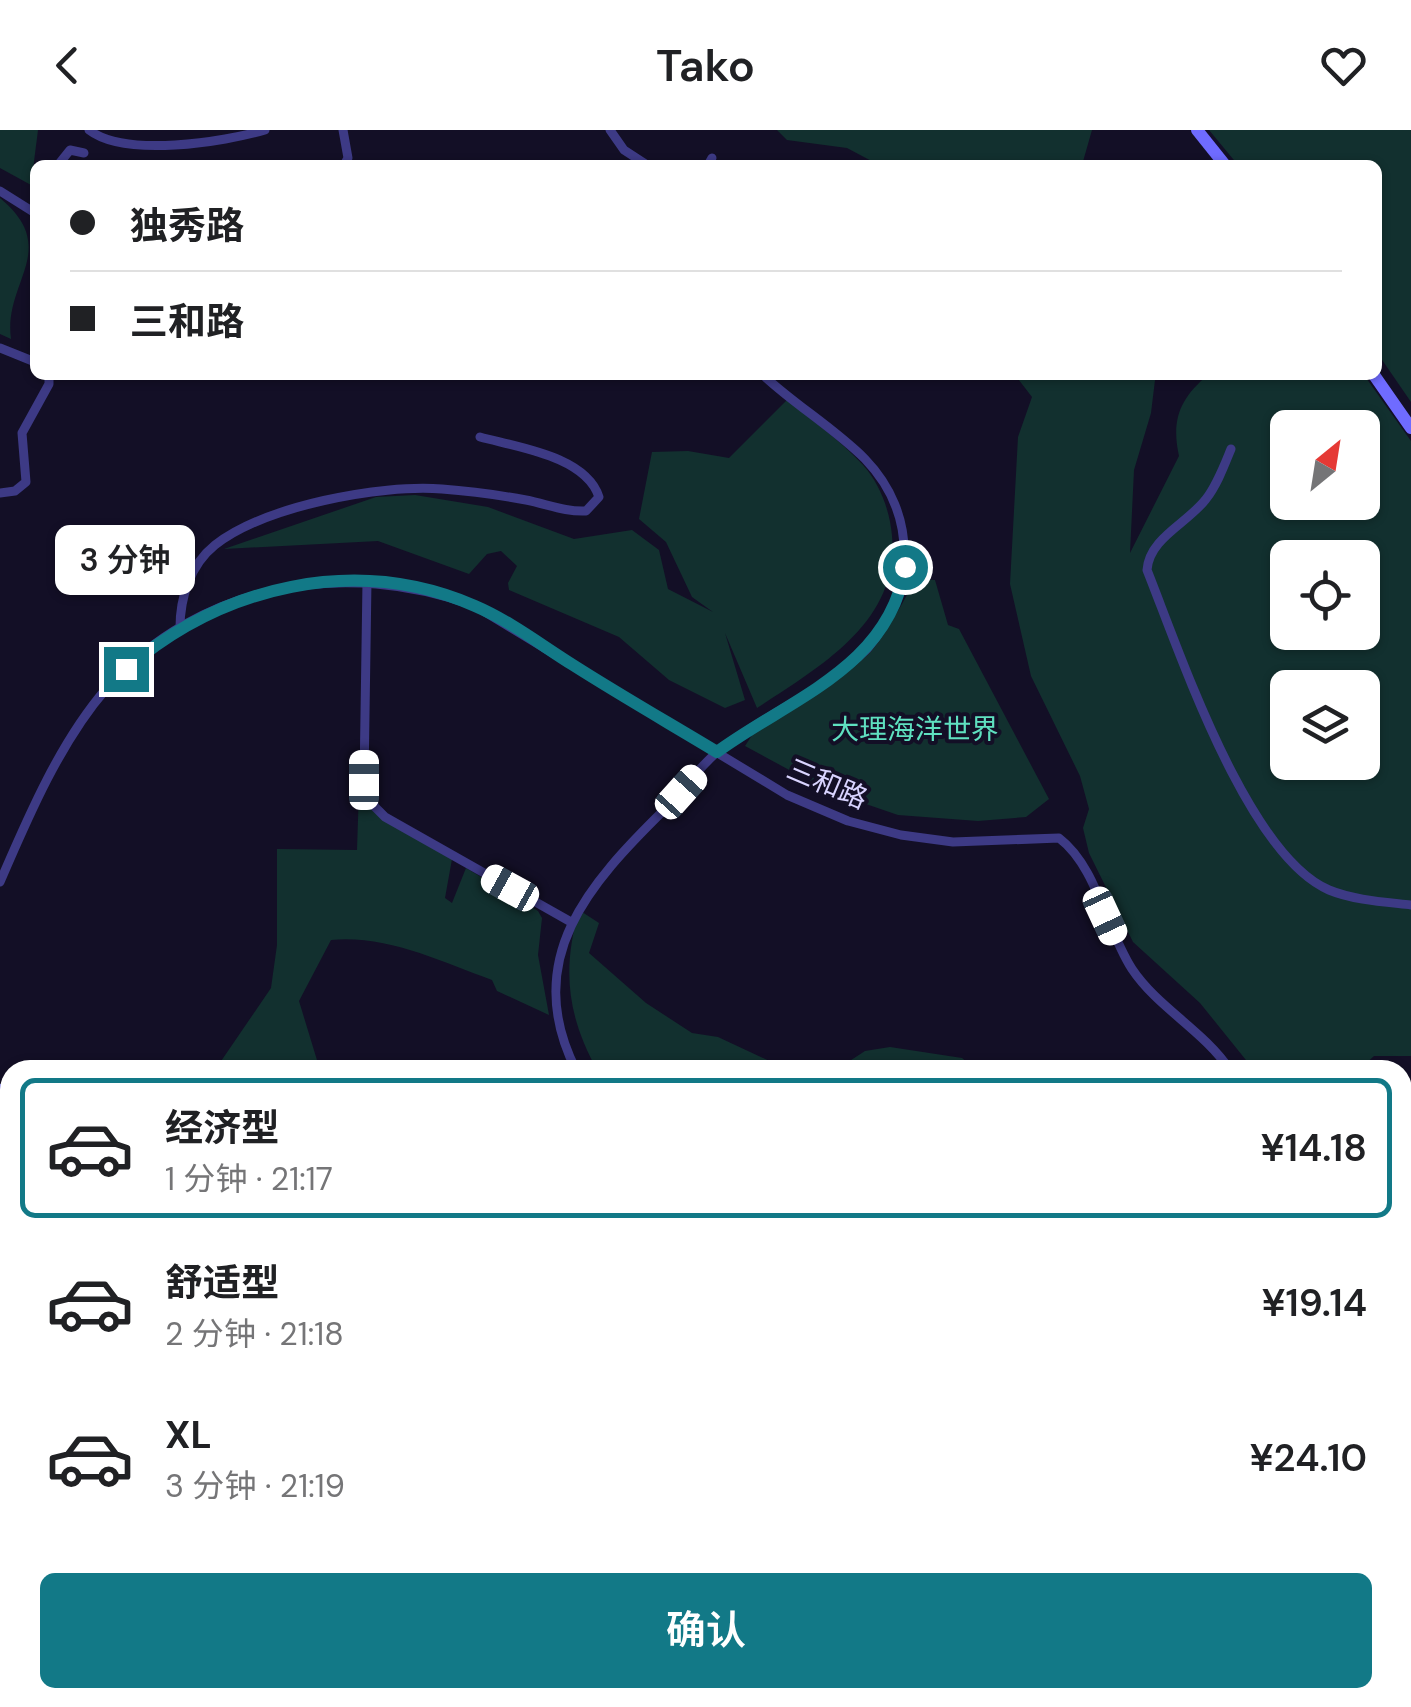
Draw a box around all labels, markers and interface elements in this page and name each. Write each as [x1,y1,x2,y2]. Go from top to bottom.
text: Tako [656,36,755,95]
icon: back [40,38,95,93]
icon: heart [1316,38,1371,93]
text: 独秀路 [130,201,244,251]
text: 三和路 [130,297,244,347]
north arrow [1270,410,1380,520]
map controls [1270,410,1380,780]
callout: 3 分钟 [56,524,196,594]
text: 3 分钟 [80,539,170,581]
button: locate [1270,540,1380,650]
route start [883,545,928,590]
route end [104,647,149,692]
button: layers [1270,670,1380,780]
park label: 大理海洋世界 [831,711,999,748]
car [349,750,379,810]
street label: 三和路 [781,751,873,817]
car [650,760,712,824]
car [476,860,544,916]
car [1079,882,1131,950]
icon: car [45,1103,135,1193]
text: 经济型 [165,1103,279,1153]
text: ¥14.18 [1261,1123,1367,1173]
text: 1 分钟 · 21:17 [165,1158,333,1200]
icon: car [45,1258,135,1348]
text: 舒适型 [165,1258,279,1308]
text: ¥19.14 [1261,1278,1367,1328]
text: 2 分钟 · 21:18 [165,1313,344,1355]
text: XL [165,1410,212,1460]
icon: car [45,1413,135,1503]
text: ¥24.10 [1249,1433,1367,1483]
text: 3 分钟 · 21:19 [165,1465,345,1507]
button: 确认 [40,1573,1372,1688]

